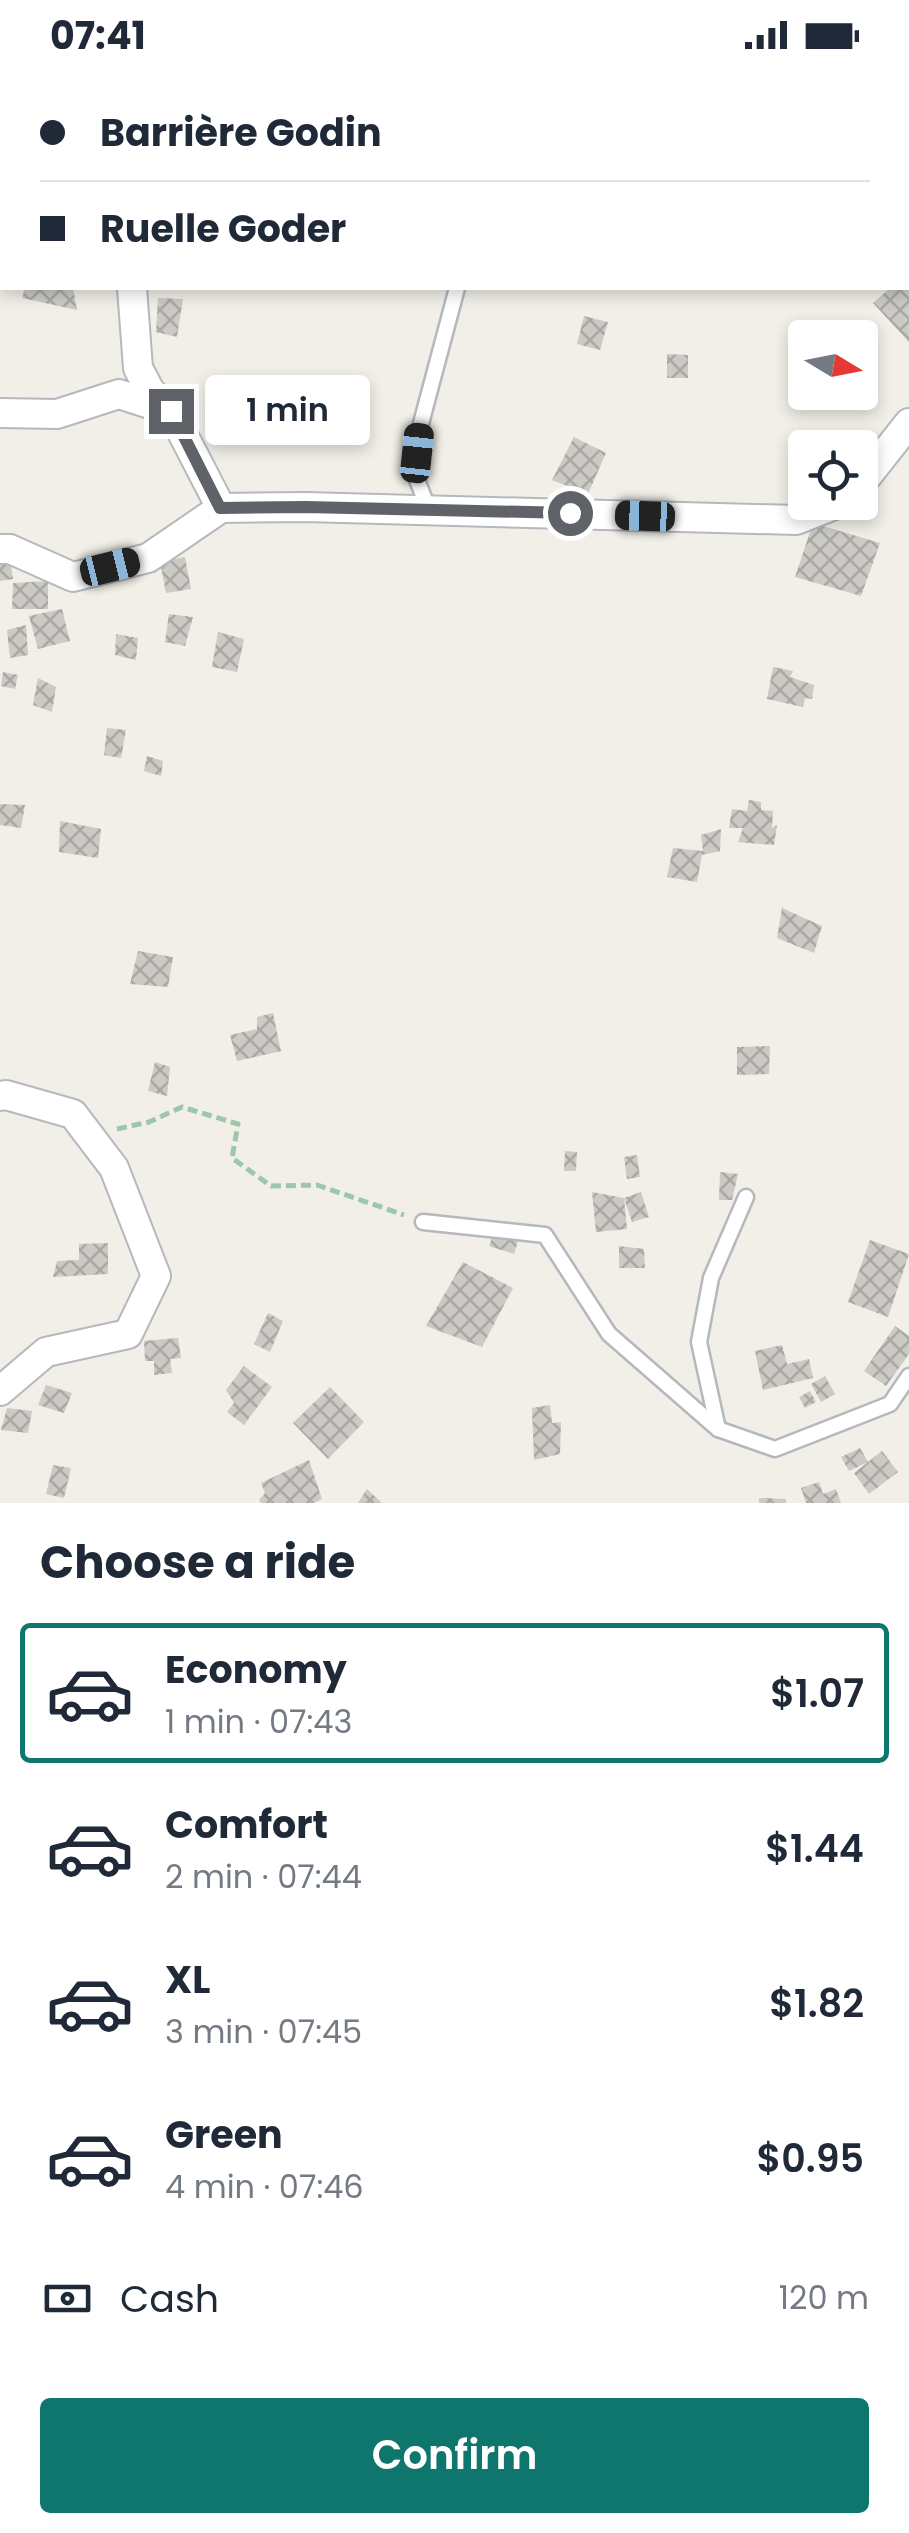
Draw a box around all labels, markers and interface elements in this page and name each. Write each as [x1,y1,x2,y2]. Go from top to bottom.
text: 07:41 [50,9,146,62]
text: Barrière Godin [100,106,382,159]
text: Ruelle Goder [100,202,346,255]
north arrow [788,320,878,410]
map controls [788,320,878,520]
callout: 1 min [206,376,371,446]
text: 1 min [246,387,329,432]
route end [149,389,194,434]
car [399,422,435,484]
button: locate [788,430,878,520]
route start [548,491,593,536]
car [614,500,676,532]
car [77,545,143,589]
text: Choose a ride [40,1531,355,1594]
text: Economy [165,1643,347,1696]
icon: car [45,1648,135,1738]
text: $1.07 [770,1667,864,1720]
text: 1 min · 07:43 [165,1699,352,1744]
text: Comfort [165,1798,328,1851]
icon: car [45,1803,135,1893]
text: $1.44 [765,1822,864,1875]
text: 2 min · 07:44 [165,1854,362,1899]
text: XL [165,1953,210,2006]
icon: car [45,1958,135,2048]
text: $1.82 [769,1977,864,2030]
text: 3 min · 07:45 [165,2009,362,2054]
text: Green [165,2108,283,2161]
icon: car [45,2113,135,2203]
text: $0.95 [756,2132,864,2185]
text: 4 min · 07:46 [165,2164,364,2209]
icon: cash [40,2271,95,2326]
text: Cash [120,2272,219,2325]
text: 120 m [779,2275,869,2320]
button: Confirm [40,2398,869,2513]

